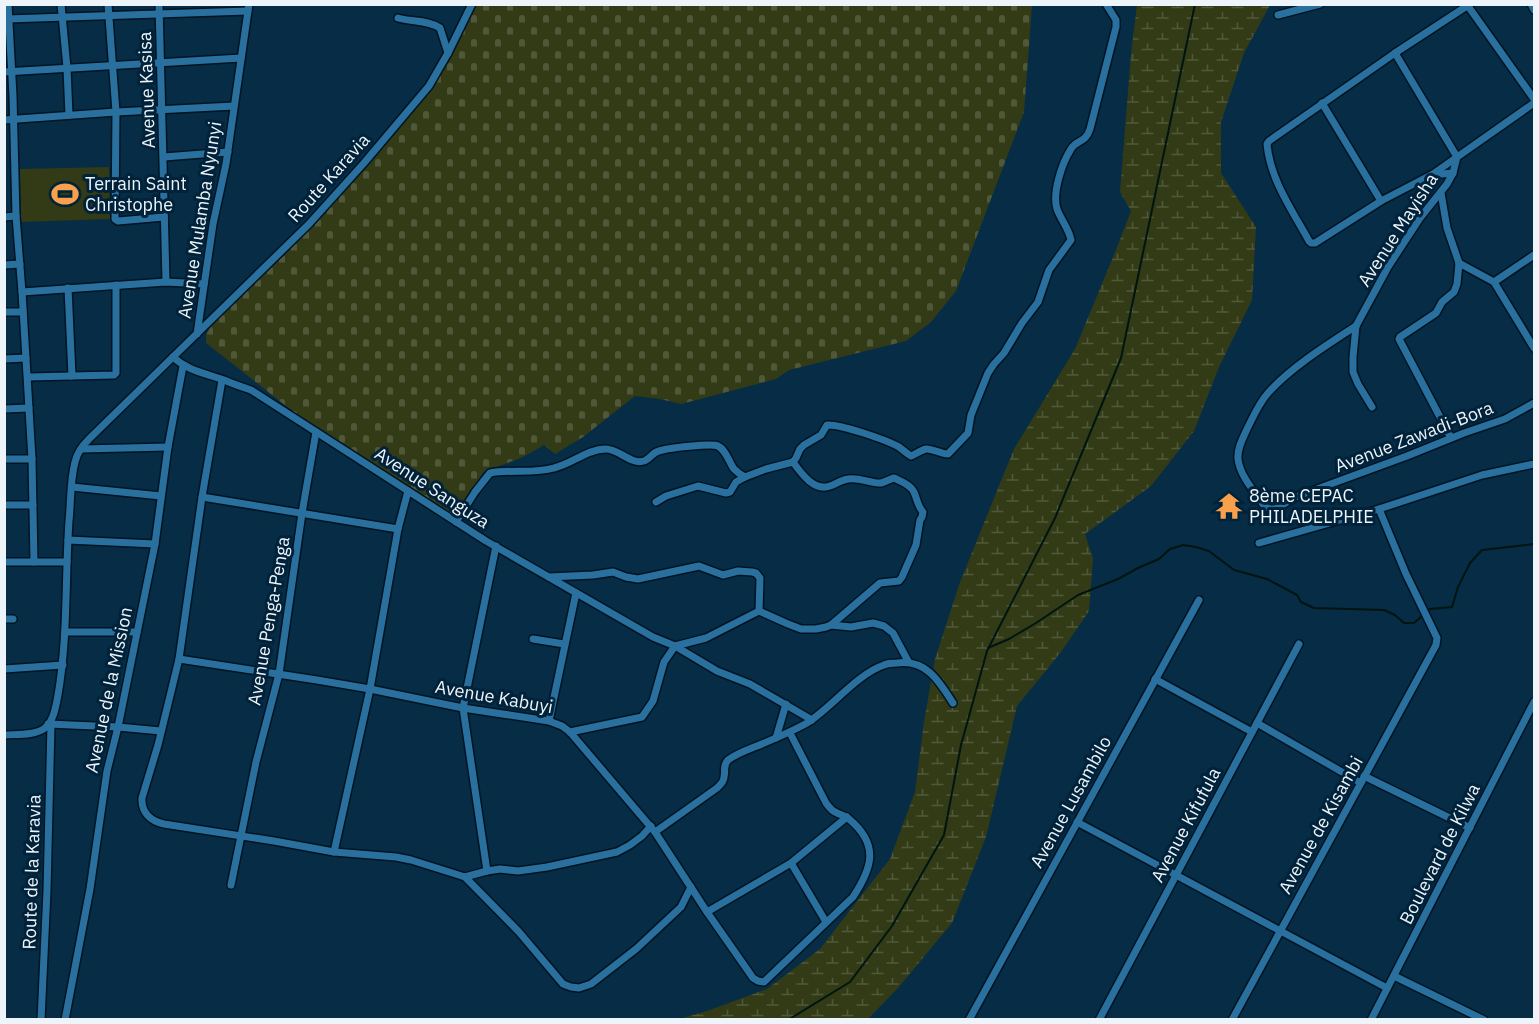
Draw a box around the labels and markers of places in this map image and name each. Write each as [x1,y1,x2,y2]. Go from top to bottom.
place label: Terrain Saint Christophe [85,172,187,216]
sports icon: Terrain Saint Christophe [50,179,80,209]
place label: 8ème CEPAC PHILADELPHIE [1249,484,1374,528]
temple icon: 8ème CEPAC PHILADELPHIE [1214,491,1244,521]

